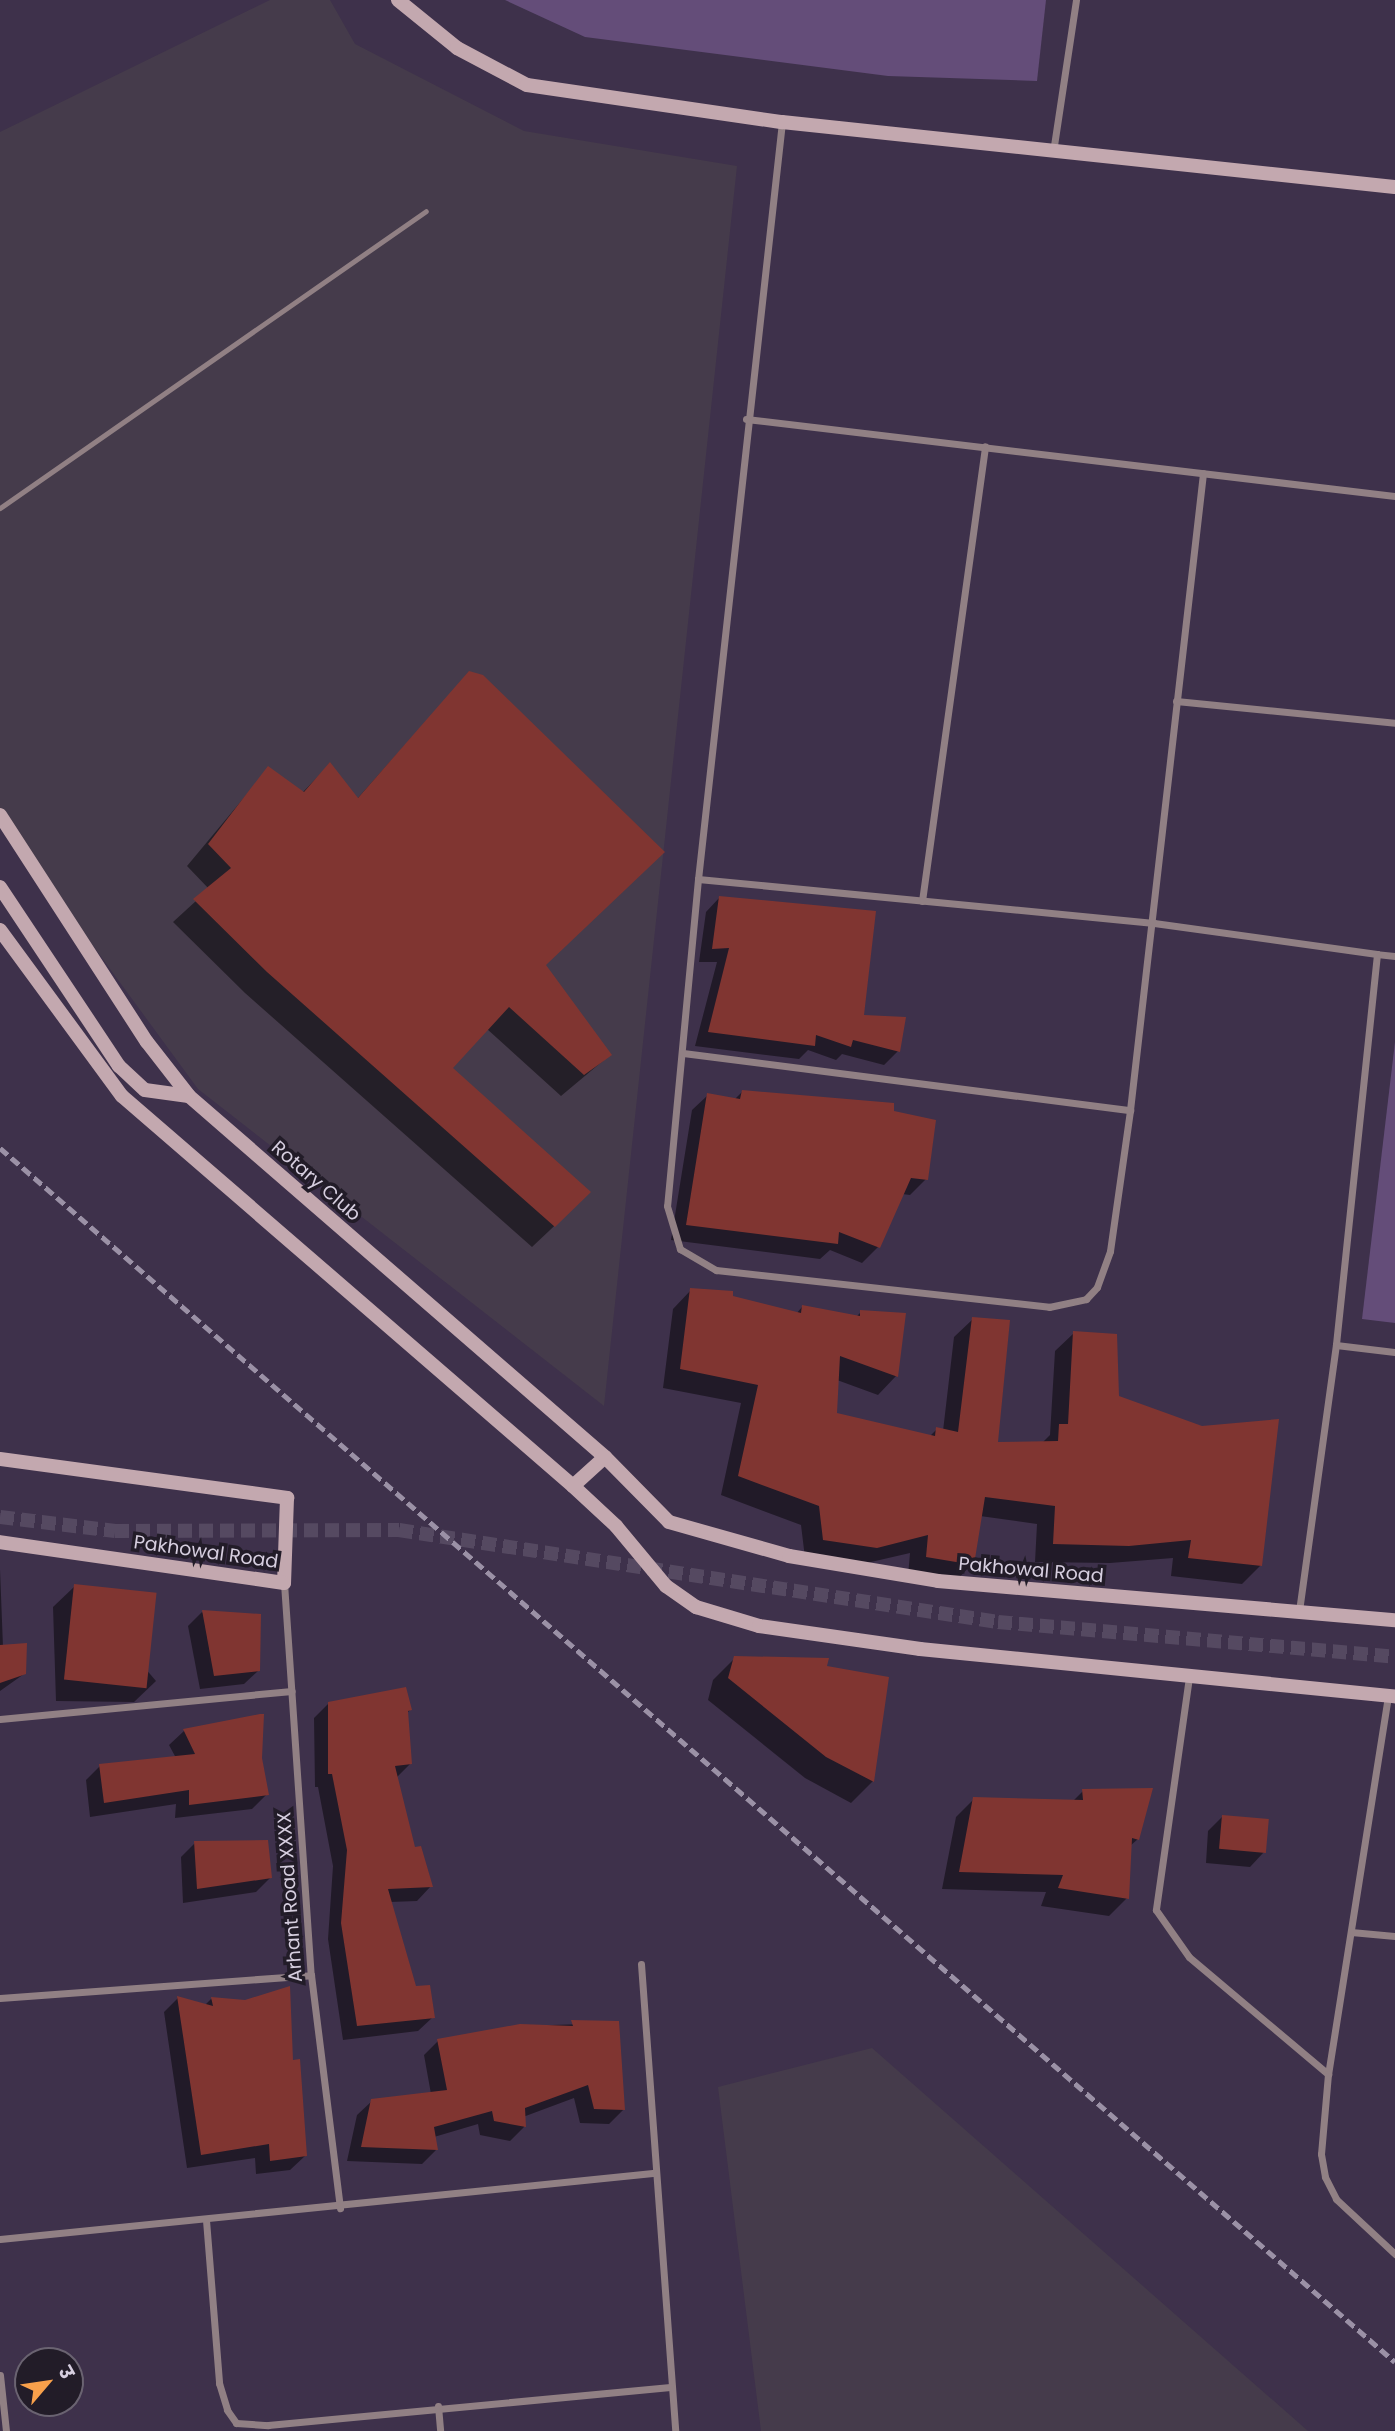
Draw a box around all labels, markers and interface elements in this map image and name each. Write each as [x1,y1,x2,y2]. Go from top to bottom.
street label: Rotary Club [267,1136,365,1226]
street label: Pakhowal Road [132,1531,280,1573]
street label: Pakhowal Road [958,1552,1104,1588]
street label: Arhant Road XXXX [273,1811,307,1983]
north arrow [14,2347,84,2417]
text: उ [52,2361,80,2384]

